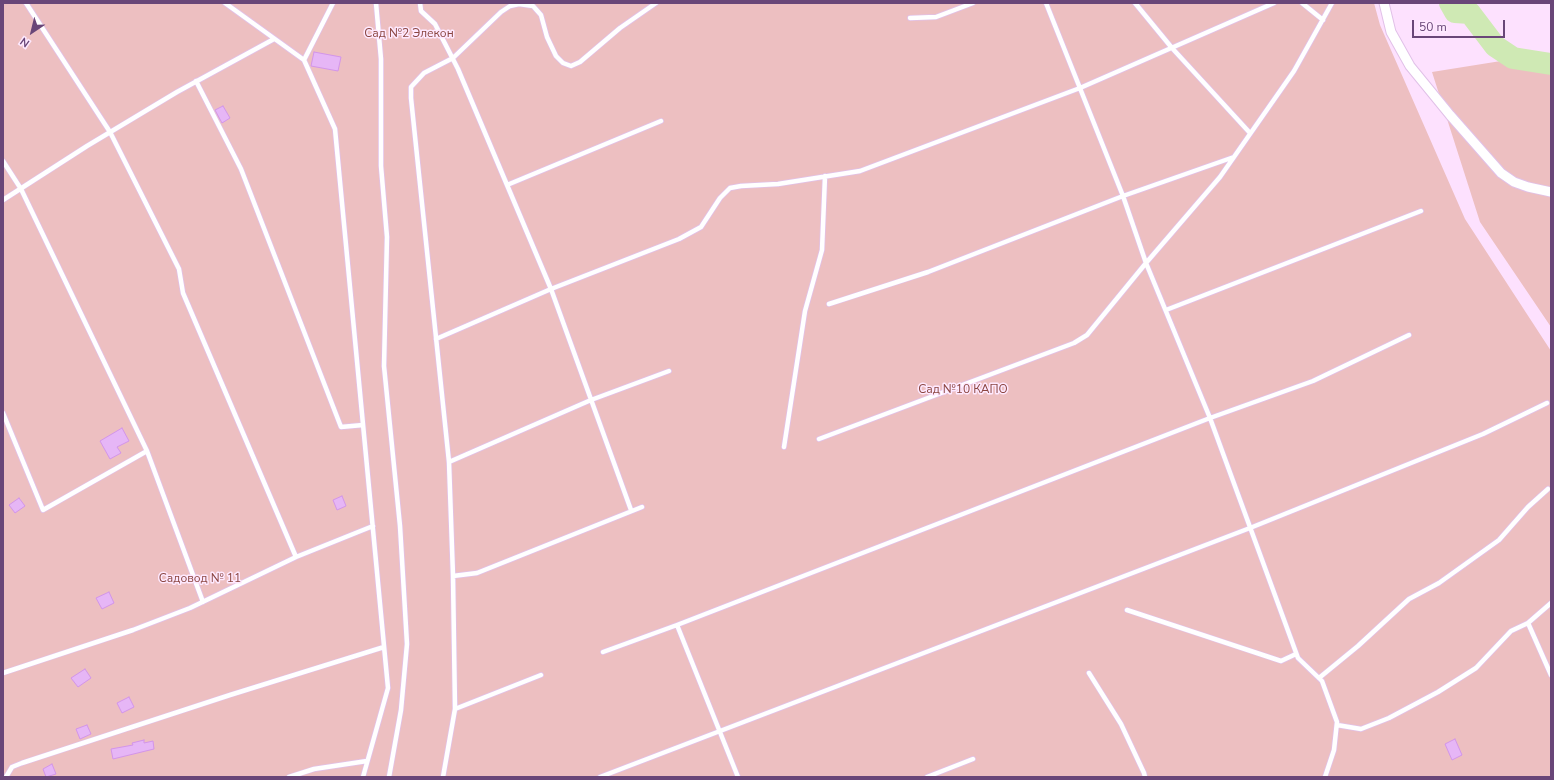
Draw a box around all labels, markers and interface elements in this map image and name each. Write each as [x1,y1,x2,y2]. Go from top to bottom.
north arrow [12,12,52,52]
scale bar [1414,12,1507,38]
text: 50 m [1419,19,1447,35]
park label: Сад №2 Элекон [364,27,454,41]
text: N [17,34,33,51]
park label: Сад №10 КАПО [918,383,1008,397]
park label: Садовод № 11 [159,572,241,586]

